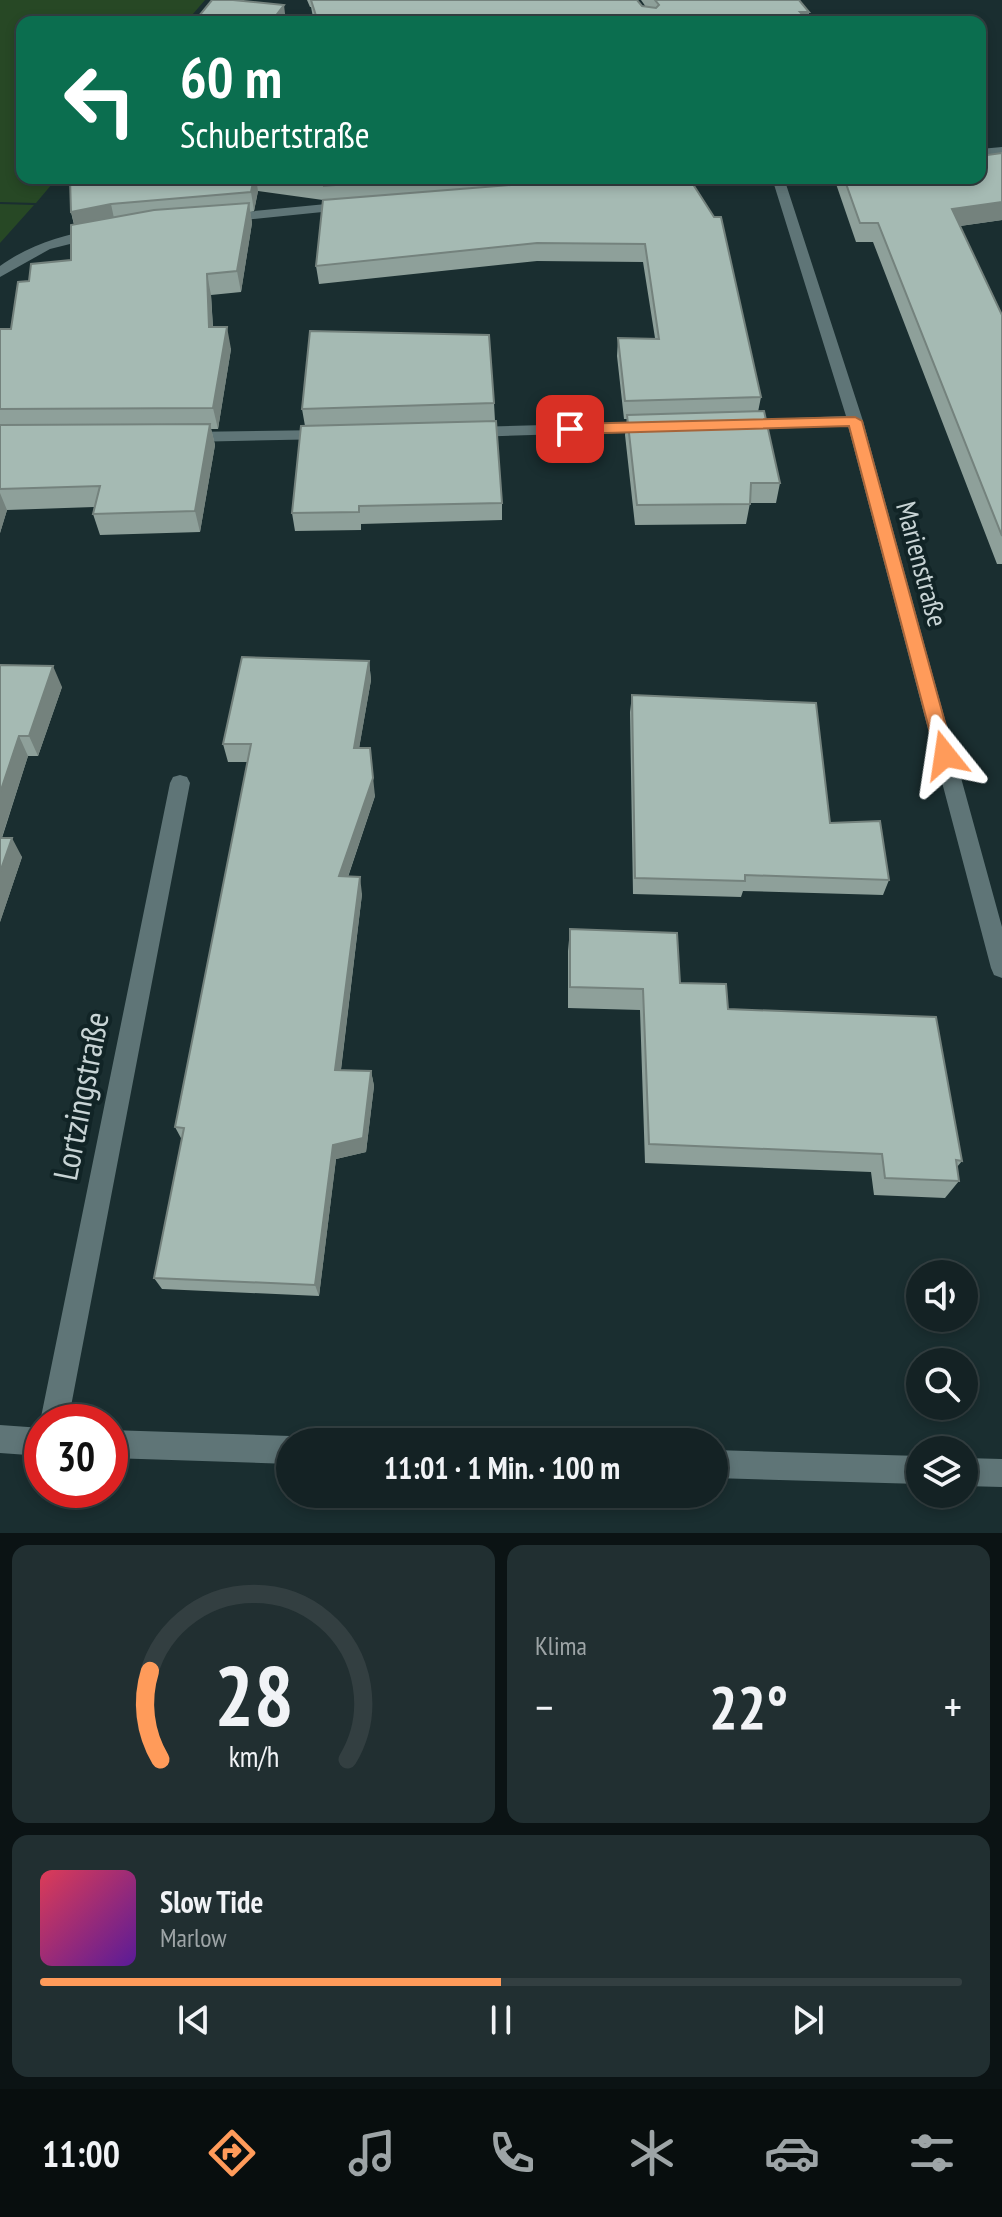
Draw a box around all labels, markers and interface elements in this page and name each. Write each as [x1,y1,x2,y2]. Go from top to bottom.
text: 60 m [180,41,282,113]
icon: left [48,48,152,152]
text: Schubertstraße [180,111,370,158]
pin [536,395,604,463]
icon: arrive [548,407,592,451]
street label: Marienstraße [888,497,957,630]
position arrow [903,713,987,797]
street label: Lortzingstraße [42,1008,118,1184]
map controls [906,1260,978,1508]
button: sound [906,1260,978,1332]
button: search [906,1348,978,1420]
speed limit sign: 30 [24,1404,128,1508]
button: layers [906,1436,978,1508]
text: 11:01 · 1 Min. · 100 m [384,1448,620,1487]
text: Klima [535,1629,587,1662]
text: 28 [214,1641,293,1749]
text: 22° [709,1668,788,1746]
text: − [535,1678,553,1735]
text: + [944,1678,962,1735]
text: km/h [228,1738,279,1775]
text: Slow Tide [160,1882,263,1921]
text: Marlow [160,1921,226,1954]
icon: previous [172,1998,216,2042]
icon: pause [479,1998,523,2042]
icon: next [786,1998,830,2042]
icon: directions [204,2125,260,2181]
icon: music [344,2125,400,2181]
icon: phone [484,2125,540,2181]
icon: climate [624,2125,680,2181]
icon: car [764,2125,820,2181]
icon: filters [904,2125,960,2181]
text: 11:00 [42,2130,120,2177]

